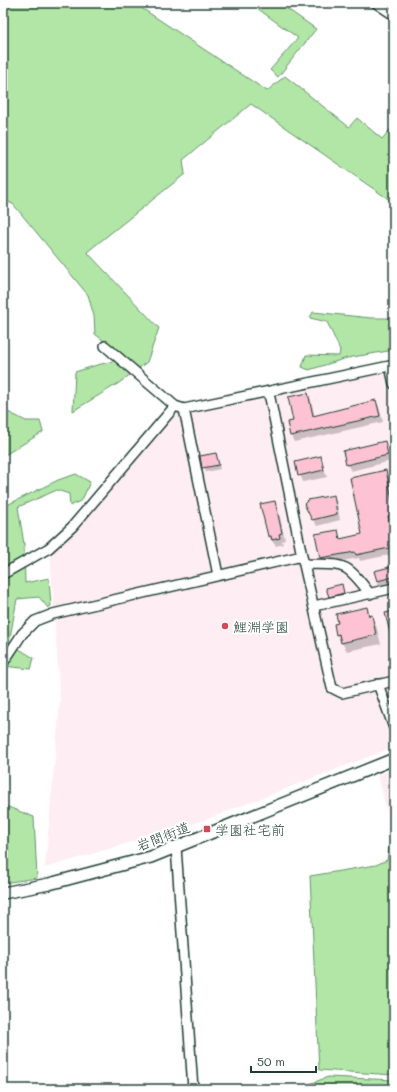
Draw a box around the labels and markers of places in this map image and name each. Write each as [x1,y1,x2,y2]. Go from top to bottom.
place label: 鯉淵学園 [233,617,289,636]
marker: 鯉淵学園 [220,621,230,631]
place label: 学園社宅前 [215,820,285,839]
marker: 学園社宅前 [202,824,212,834]

